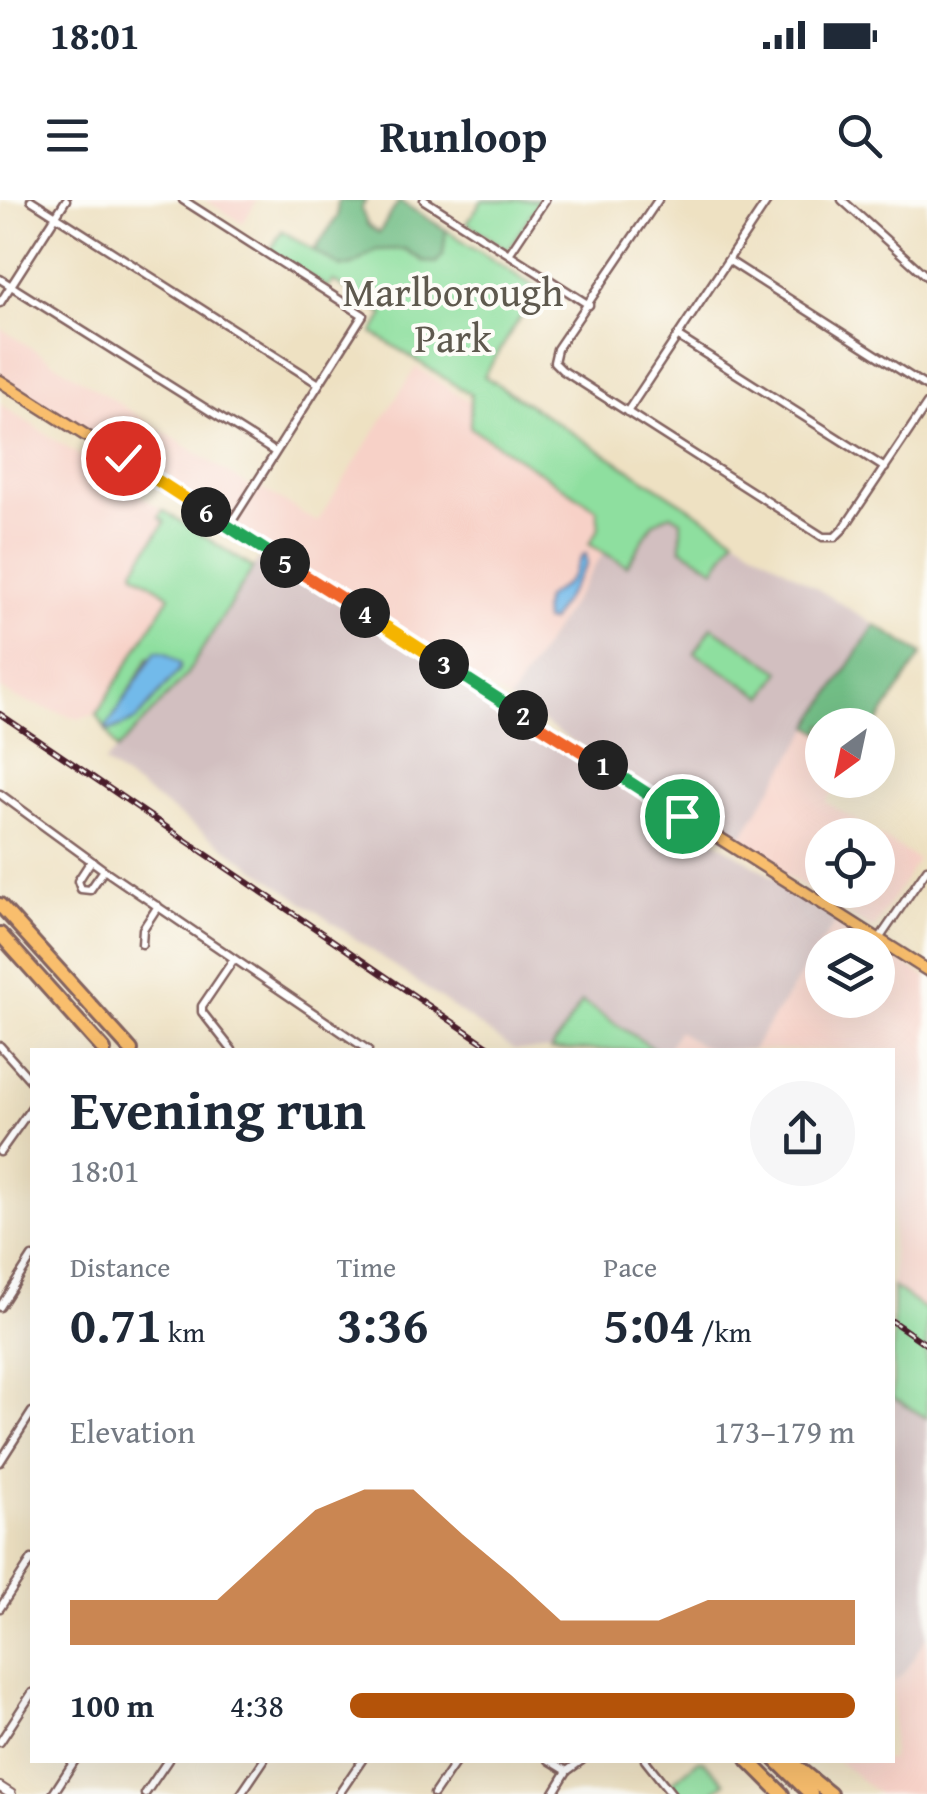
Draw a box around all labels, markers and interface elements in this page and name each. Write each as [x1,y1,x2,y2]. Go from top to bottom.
text: 18:01 [50,7,140,63]
text: Runloop [380,103,547,168]
icon: menu [40,108,95,163]
icon: search [832,108,887,163]
park label: Marlborough Park [343,262,563,367]
pin [81,416,166,501]
icon: check [96,431,151,486]
pin: 6 [181,487,231,537]
text: 6 [199,491,213,532]
pin: 5 [260,538,310,588]
text: 5 [278,542,292,583]
pin: 4 [340,588,390,638]
text: 4 [358,592,372,633]
pin: 3 [419,639,469,689]
text: 3 [437,643,451,684]
pin: 2 [498,690,548,740]
text: 2 [516,694,530,735]
north arrow [805,708,895,798]
map controls [805,708,895,1018]
pin: 1 [578,740,628,790]
text: 1 [596,744,610,785]
pin [640,774,725,859]
icon: arrive [655,789,710,844]
button: locate [805,818,895,908]
button: layers [805,928,895,1018]
text: Evening run [70,1069,366,1149]
button: share [750,1081,855,1186]
text: 18:01 [70,1147,139,1194]
text: Distance [70,1246,170,1287]
text: Time [337,1246,396,1287]
text: Pace [603,1246,657,1287]
text: 0.71 [70,1287,162,1360]
text: 3:36 [337,1287,429,1360]
text: 5:04 [603,1287,695,1360]
text: km [162,1311,205,1352]
text: /km [695,1311,752,1352]
text: Elevation [70,1408,195,1455]
text: 173–179 m [714,1408,855,1455]
text: 100 m [70,1682,154,1729]
text: 4:38 [230,1682,284,1729]

